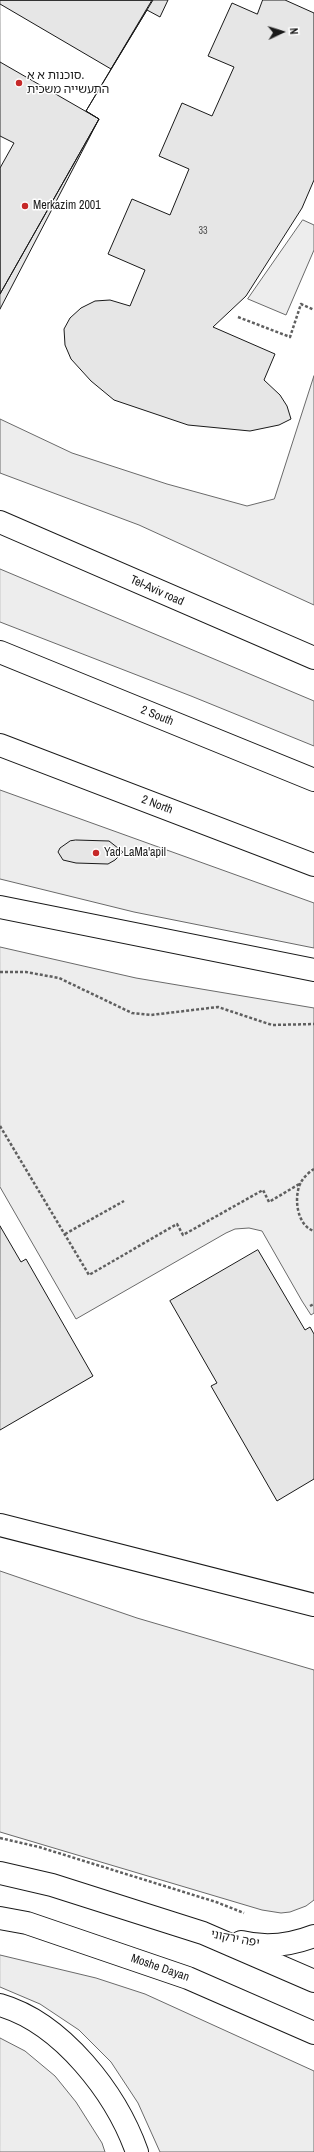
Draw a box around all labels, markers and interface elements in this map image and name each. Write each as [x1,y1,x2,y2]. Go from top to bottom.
north arrow [262,12,302,52]
text: N [287,27,301,35]
place label: סוכנות א א. התעשייה משכית [27,69,109,97]
marker: סוכנות א א. התעשייה משכית [14,78,24,88]
place label: Merkazim 2001 [33,199,101,213]
marker: Merkazim 2001 [20,201,30,211]
house number: 33 [198,225,208,237]
street label: Tel-Aviv road [128,573,186,609]
street label: 2 South [139,703,175,729]
street label: 2 North [139,792,175,818]
place label: Yad LaMa'apil [104,846,166,860]
marker: Yad LaMa'apil [91,848,101,858]
street label: יפה ירקוני [209,1927,261,1951]
street label: Moshe Dayan [129,1951,191,1985]

